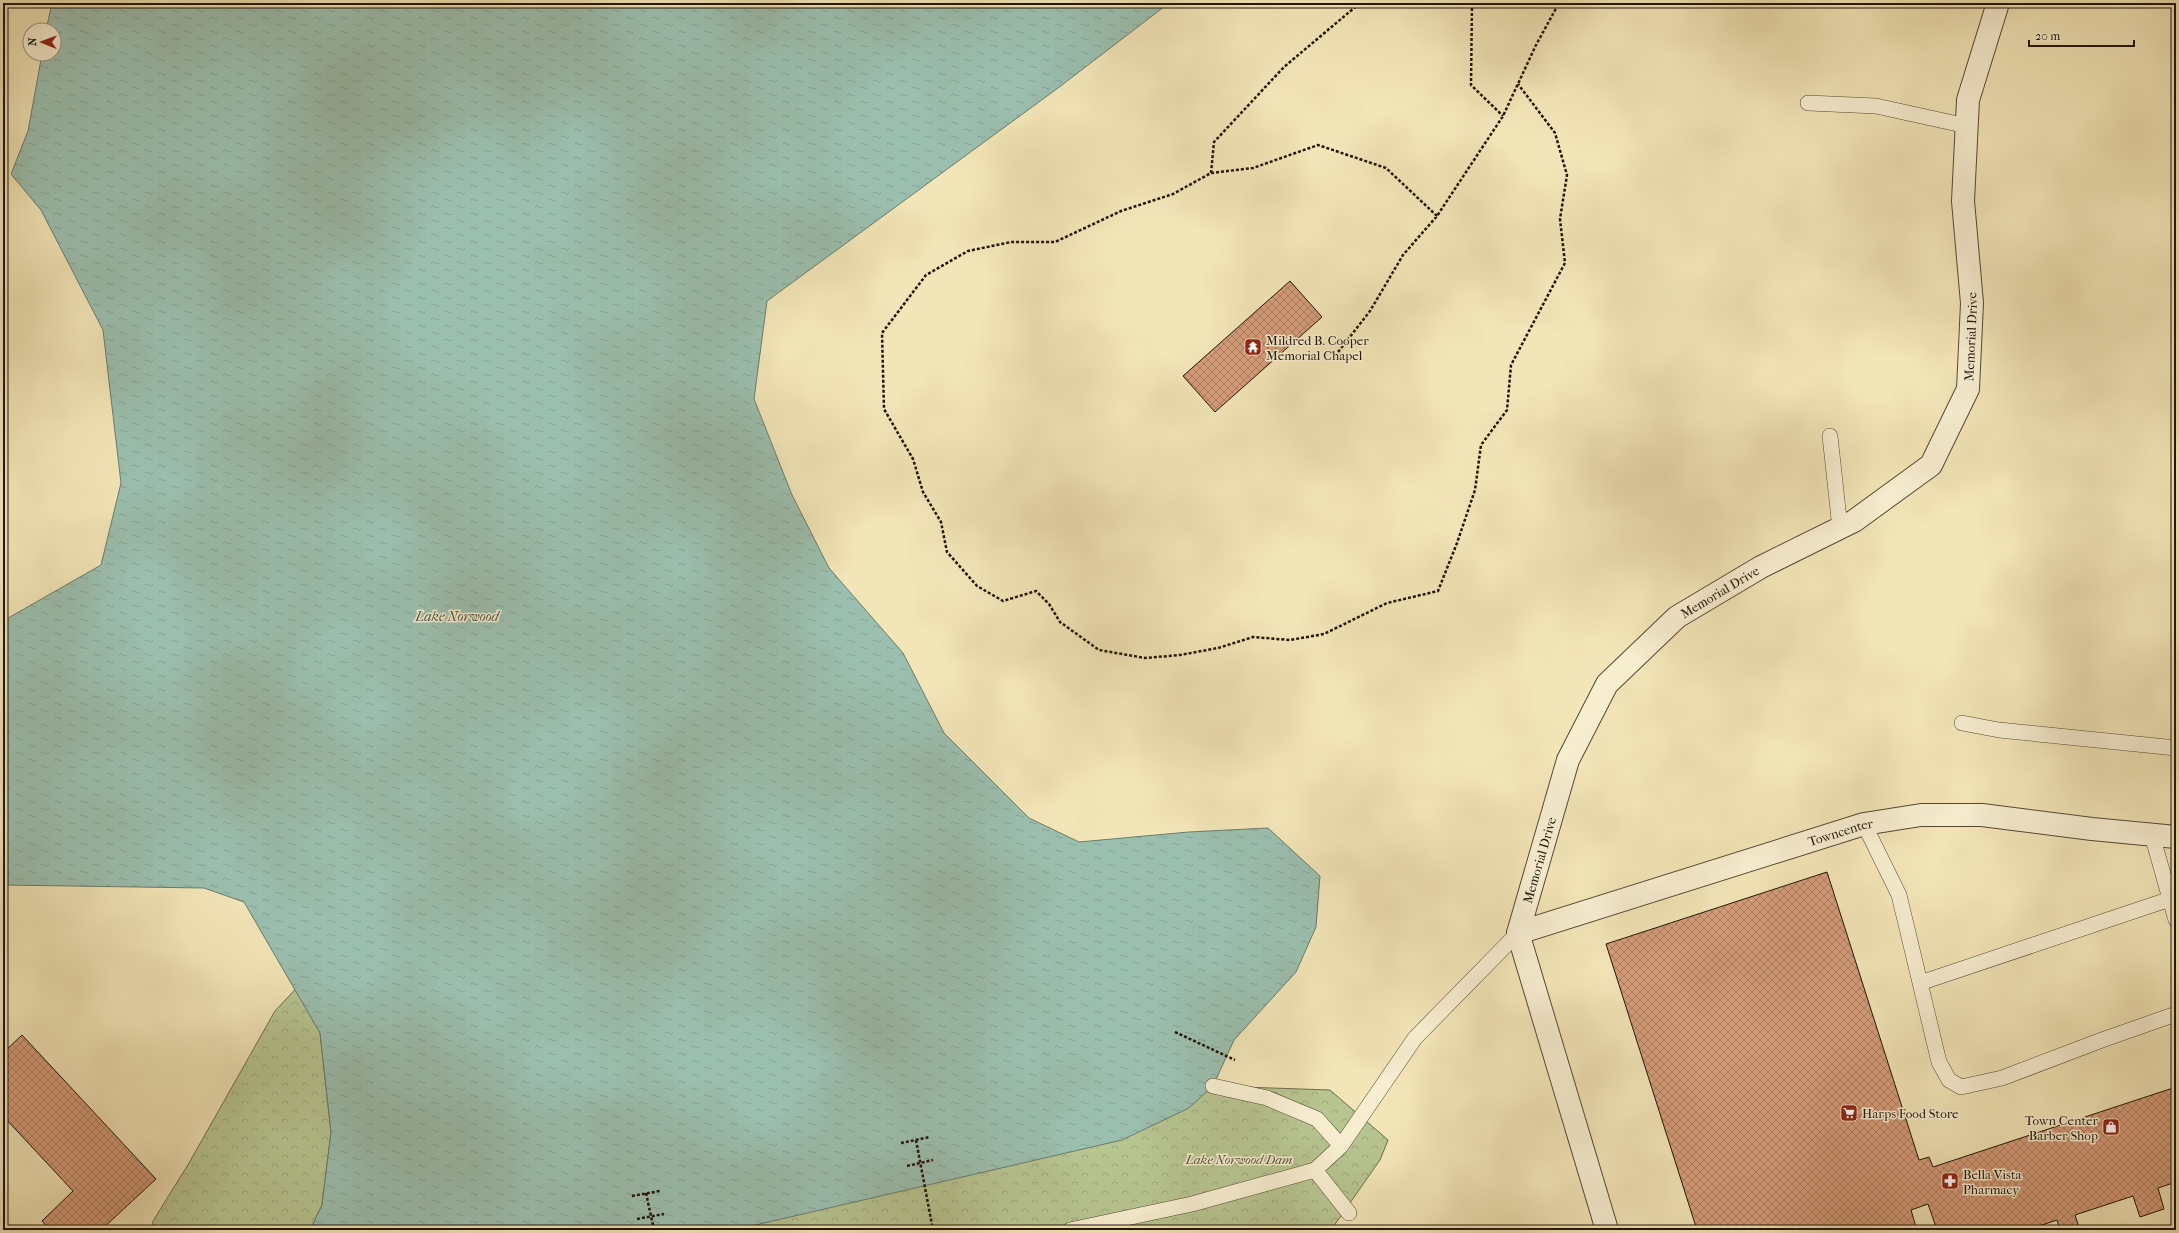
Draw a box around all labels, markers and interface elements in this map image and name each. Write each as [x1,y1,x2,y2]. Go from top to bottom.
north arrow [22,22,62,62]
scale bar [2029,22,2134,48]
text: 20 m [2035,29,2060,43]
text: N [26,37,39,46]
street label: Memorial Drive [1961,291,1980,382]
place label: Mildred B. Cooper Memorial Chapel [1266,333,1369,363]
temple icon: Mildred B. Cooper Memorial Chapel [1243,337,1263,357]
street label: Memorial Drive [1677,562,1762,621]
water label: Lake Norwood [414,608,501,625]
street label: Memorial Drive [1520,815,1559,905]
street label: Towncenter [1806,815,1874,849]
supermarket icon: Harps Food Store [1839,1103,1859,1123]
place label: Harps Food Store [1862,1106,1959,1121]
place label: Town Center Barber Shop [2025,1113,2098,1143]
shop icon: Town Center Barber Shop [2101,1117,2121,1137]
park label: Lake Norwood Dam [1185,1152,1292,1167]
place label: Bella Vista Pharmacy [1963,1167,2023,1197]
pharmacy icon: Bella Vista Pharmacy [1940,1171,1960,1191]

